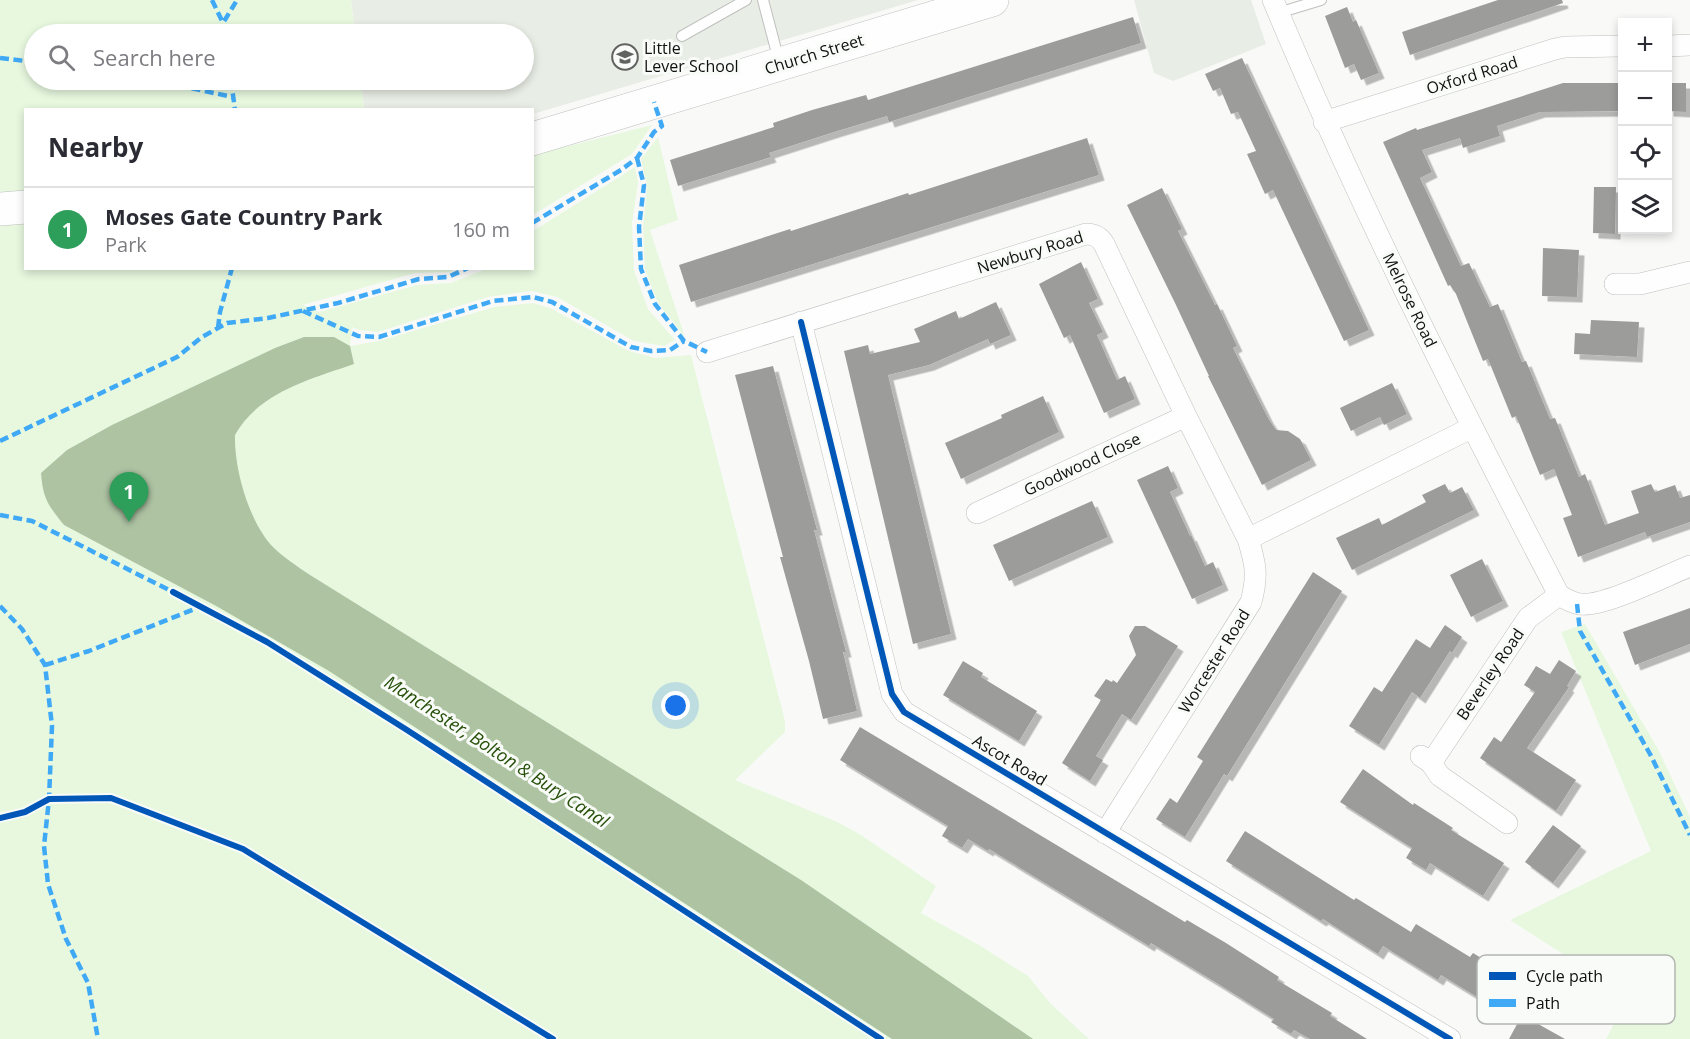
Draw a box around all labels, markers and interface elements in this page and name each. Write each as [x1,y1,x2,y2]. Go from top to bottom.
map controls [1618,18,1672,234]
button: + [1618,18,1672,72]
search box [24,24,534,90]
street label: Church Street [762,28,867,80]
place label: Little Lever School [644,37,739,77]
icon: search [45,41,78,74]
text: Search here [93,42,216,72]
school or university icon: Little Lever School [610,42,640,72]
street label: Oxford Road [1424,51,1520,99]
button: − [1618,72,1672,126]
button: locate [1618,126,1672,180]
text: Nearby [48,129,143,165]
button: layers [1618,180,1672,234]
text: Moses Gate Country Park [105,201,383,231]
text: 1 [62,216,73,243]
text: 160 m [452,216,510,243]
street label: Newbury Road [974,225,1086,279]
text: Park [105,231,147,258]
street label: Melrose Road [1378,249,1442,351]
street label: Goodwood Close [1020,427,1144,501]
pin: 1 [110,472,148,522]
street label: Worcester Road [1173,605,1255,717]
street label: Beverley Road [1451,624,1529,724]
water label: Manchester, Bolton & Bury Canal [380,669,614,833]
your location [661,691,690,720]
street label: Ascot Road [969,729,1051,791]
legend [1477,955,1675,1024]
text: Cycle path [1526,965,1603,987]
text: Path [1526,992,1560,1014]

